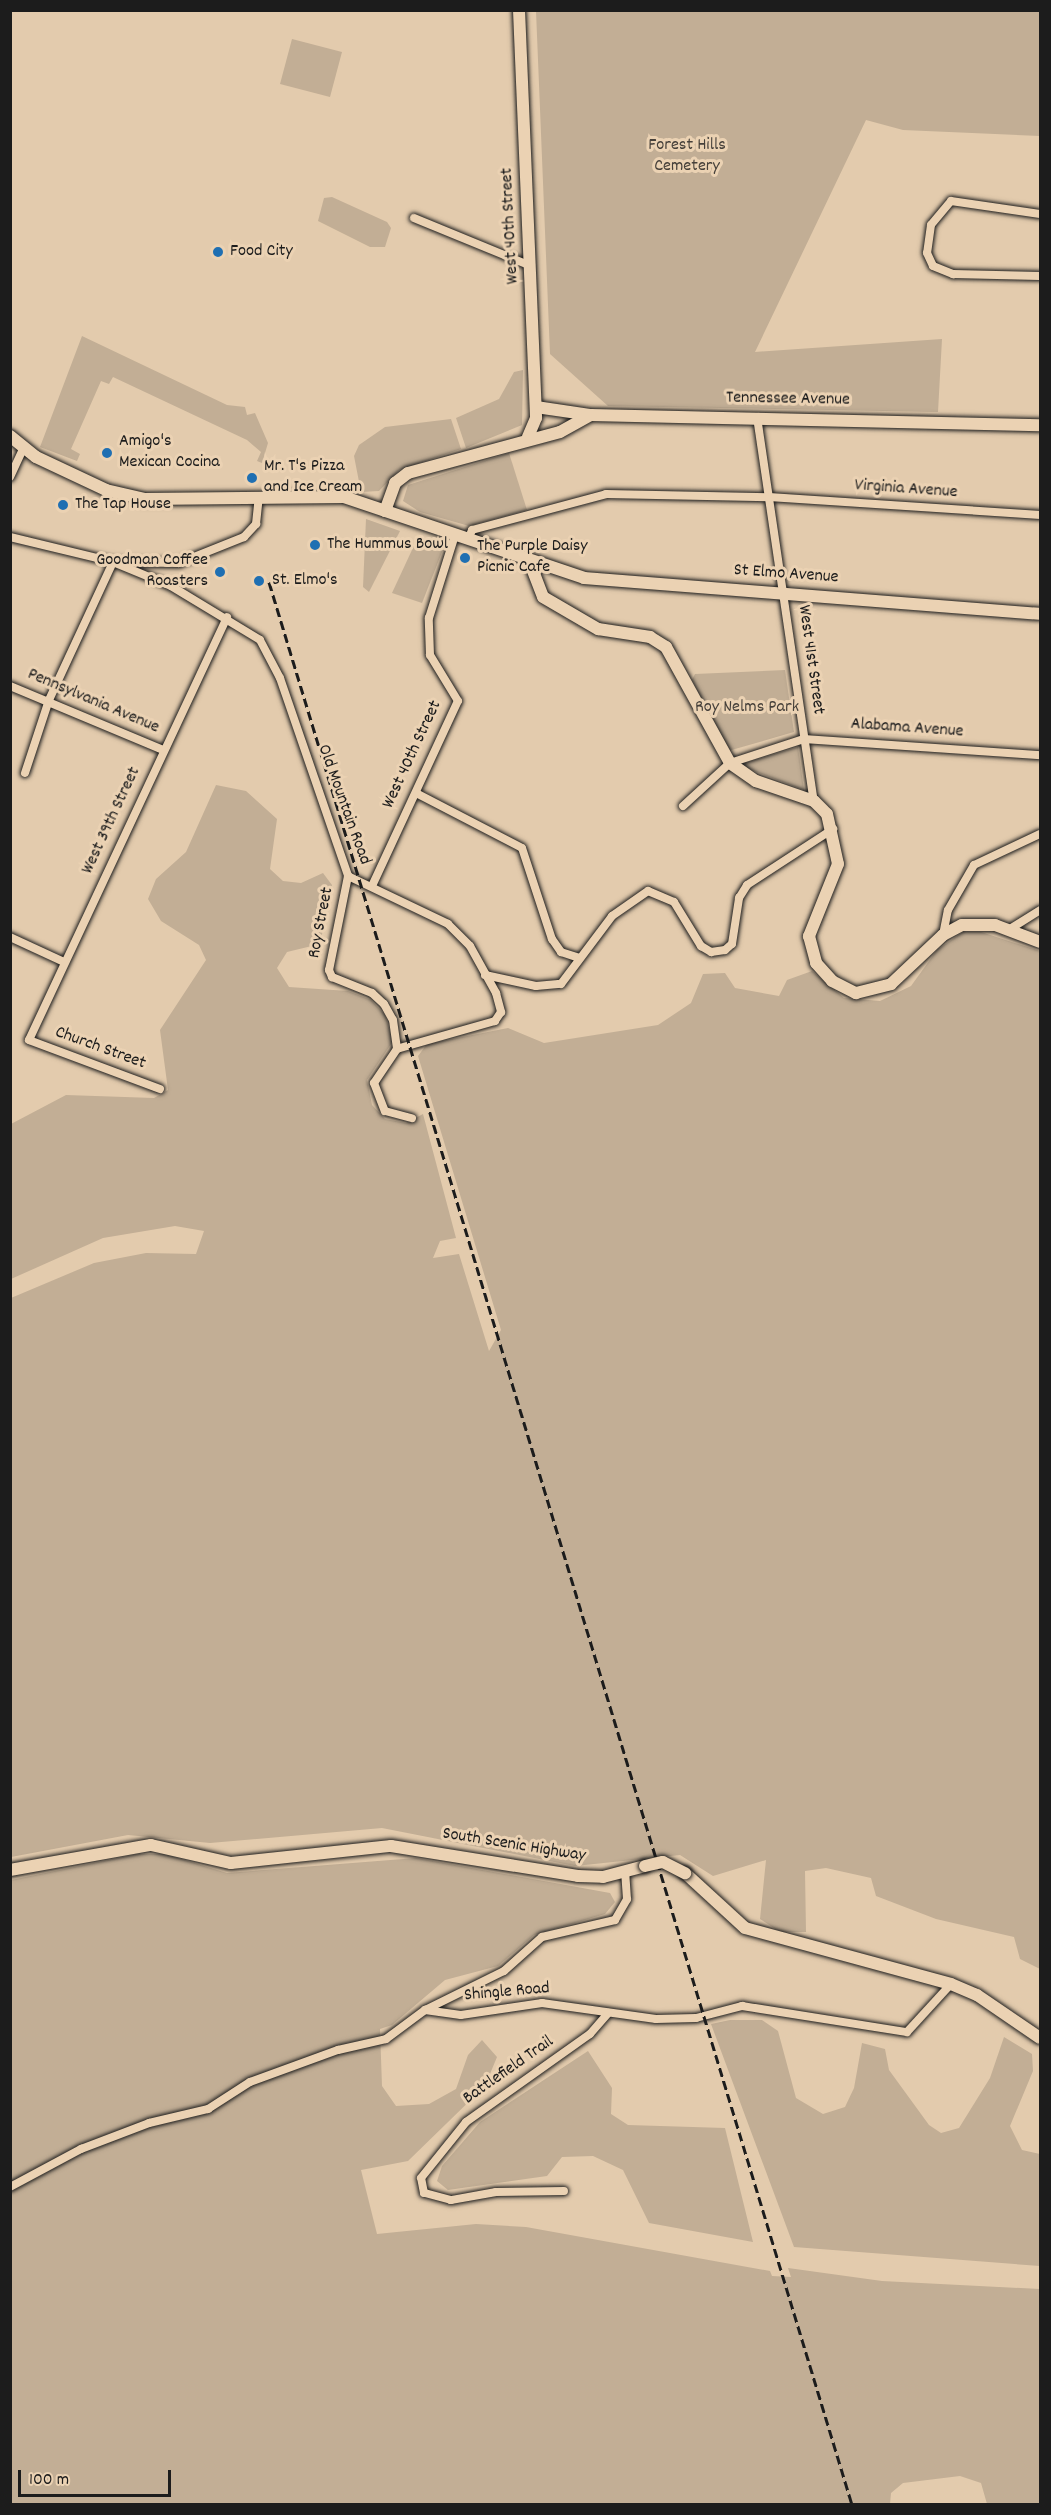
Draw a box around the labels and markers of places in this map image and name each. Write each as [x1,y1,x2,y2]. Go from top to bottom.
place label: Food City [230,241,293,263]
marker: Food City [211,245,225,259]
place label: Amigo's Mexican Cocina [119,432,220,474]
marker: Amigo's Mexican Cocina [100,446,114,460]
place label: Mr. T's Pizza and Ice Cream [264,457,362,500]
marker: Mr. T's Pizza and Ice Cream [245,471,259,485]
place label: The Tap House [75,494,171,516]
marker: The Tap House [56,498,70,512]
place label: The Hummus Bowl [327,534,448,556]
place label: The Purple Daisy Picnic Cafe [477,537,588,580]
marker: The Hummus Bowl [308,538,322,552]
place label: Goodman Coffee Roasters [96,551,208,594]
marker: The Purple Daisy Picnic Cafe [458,551,472,565]
marker: Goodman Coffee Roasters [213,565,227,579]
place label: St. Elmo's [272,570,338,592]
marker: St. Elmo's [250,572,268,590]

